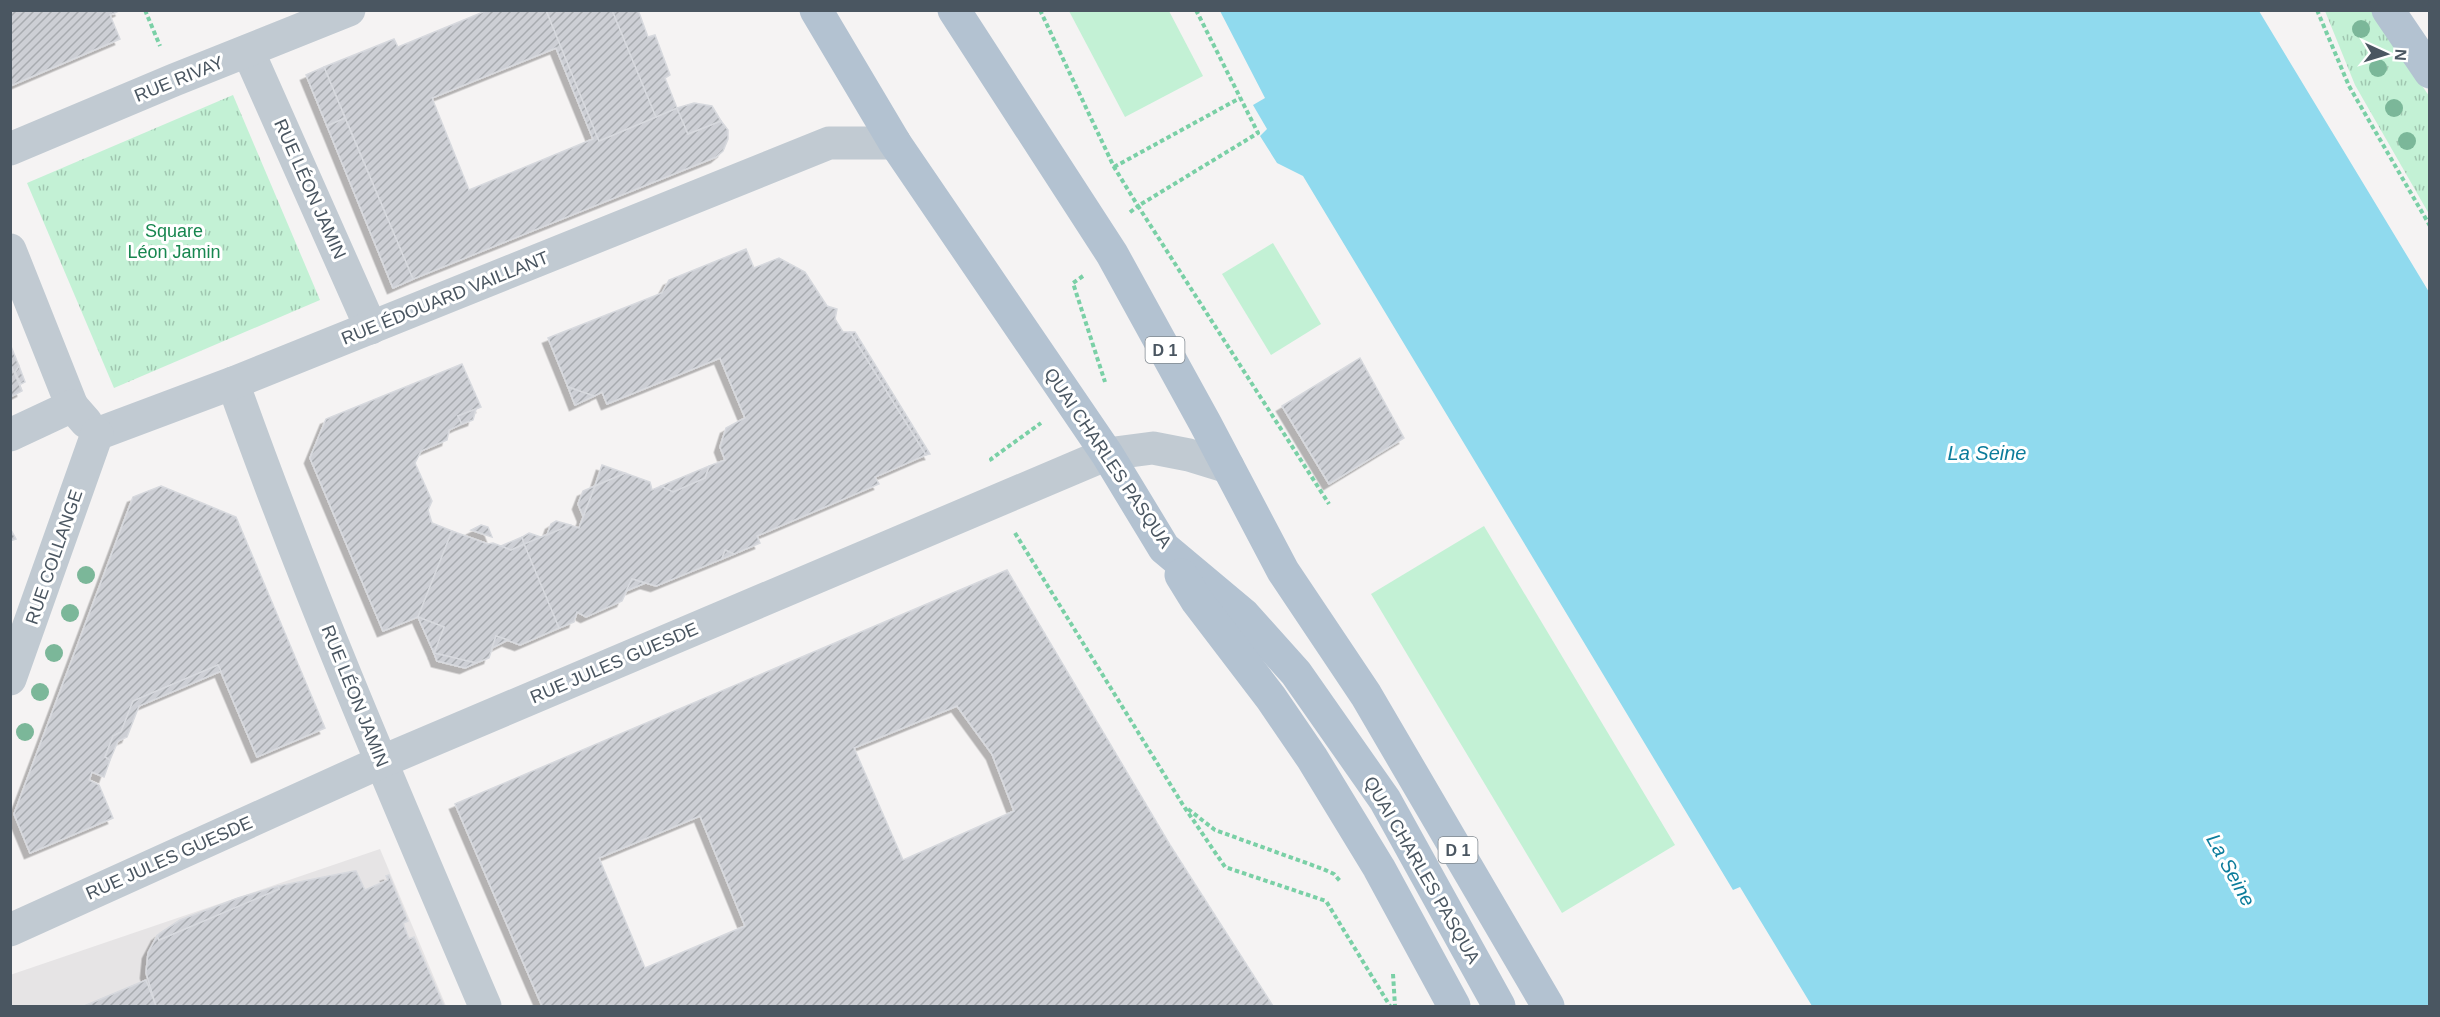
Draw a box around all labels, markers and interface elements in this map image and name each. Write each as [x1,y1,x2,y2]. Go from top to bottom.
north arrow [2356,24,2416,84]
text: N [2392,49,2409,61]
street label: RUE RIVAY [132,52,226,106]
street label: RUE LÉON JAMIN [270,116,350,262]
park label: Square Léon Jamin [127,221,221,262]
street label: RUE ÉDOUARD VAILLANT [338,247,552,349]
road number: D 1 [1146,337,1184,363]
street label: QUAI CHARLES PASQUA [1040,364,1176,552]
water label: La Seine [1948,442,2026,464]
street label: RUE COLLANGE [22,487,86,627]
street label: RUE JULES GUESDE [527,619,701,707]
street label: RUE LÉON JAMIN [317,622,393,770]
street label: QUAI CHARLES PASQUA [1360,773,1484,967]
street label: RUE JULES GUESDE [83,812,255,904]
water label: La Seine [2202,830,2260,910]
road number: D 1 [1438,837,1478,863]

